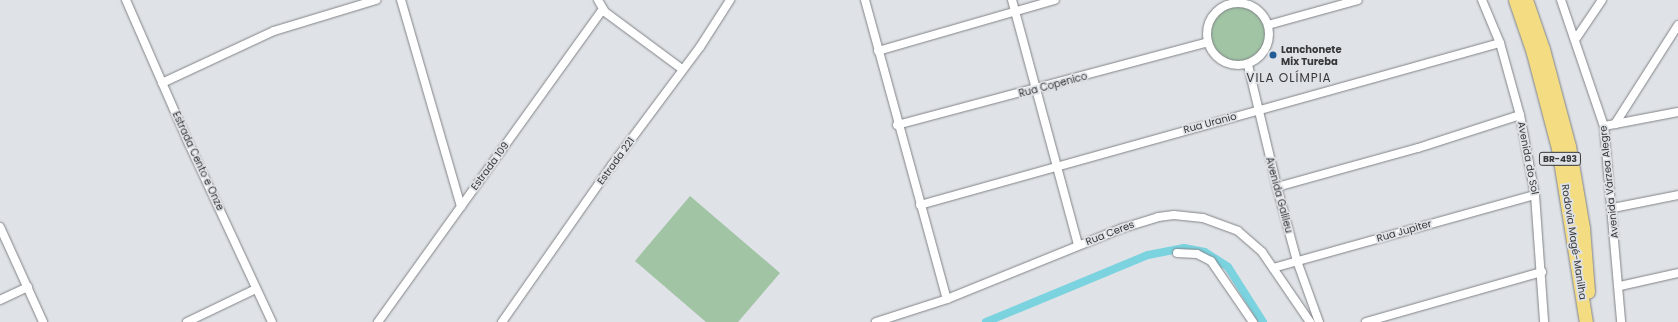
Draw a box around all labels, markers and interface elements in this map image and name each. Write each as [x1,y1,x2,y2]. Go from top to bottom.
place label: Lanchonete Mix Tureba [1281,43,1342,66]
marker: Lanchonete Mix Tureba [1268,50,1278,60]
street label: Rua Copenico [1017,70,1089,100]
district label: VILA OLÍMPIA [1246,71,1332,85]
street label: Estrada Cento e Onze [170,110,226,212]
street label: Rua Uranio [1182,110,1238,136]
street label: Avenida do Sol [1515,120,1541,196]
street label: Avenida Várzea Alegre [1597,125,1621,239]
street label: Estrada 221 [595,135,637,187]
street label: Estrada 109 [469,140,511,192]
road number: BR-493 [1538,152,1582,166]
street label: Avenida Galileu [1263,156,1295,234]
street label: Rodovia Magé-Manilha [1559,183,1589,301]
street label: Rua Jupiter [1375,217,1433,245]
street label: Rua Ceres [1084,218,1136,248]

